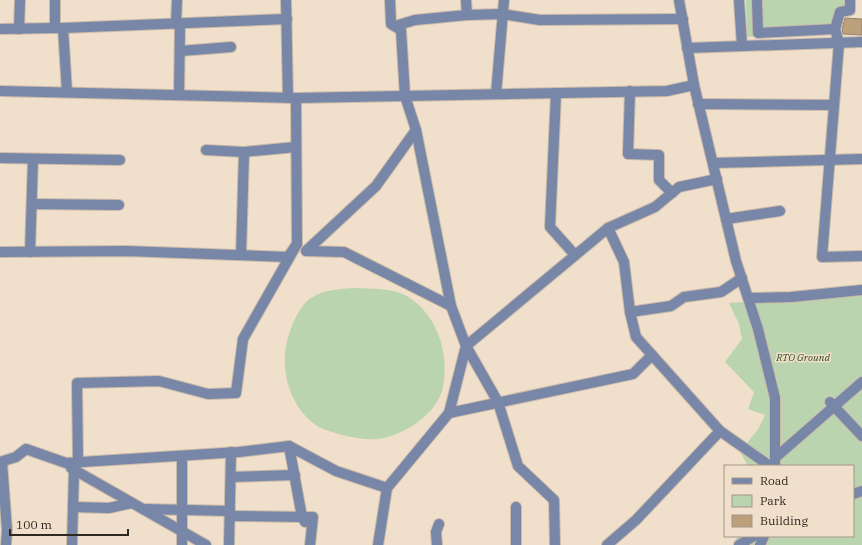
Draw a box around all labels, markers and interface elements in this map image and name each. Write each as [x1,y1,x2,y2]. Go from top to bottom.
park label: RTO Ground [775,351,830,364]
legend [724,465,854,537]
text: Road [760,473,789,488]
text: Park [760,493,786,508]
scale bar [10,511,128,537]
text: Building [760,513,808,528]
text: 100 m [16,517,52,532]

